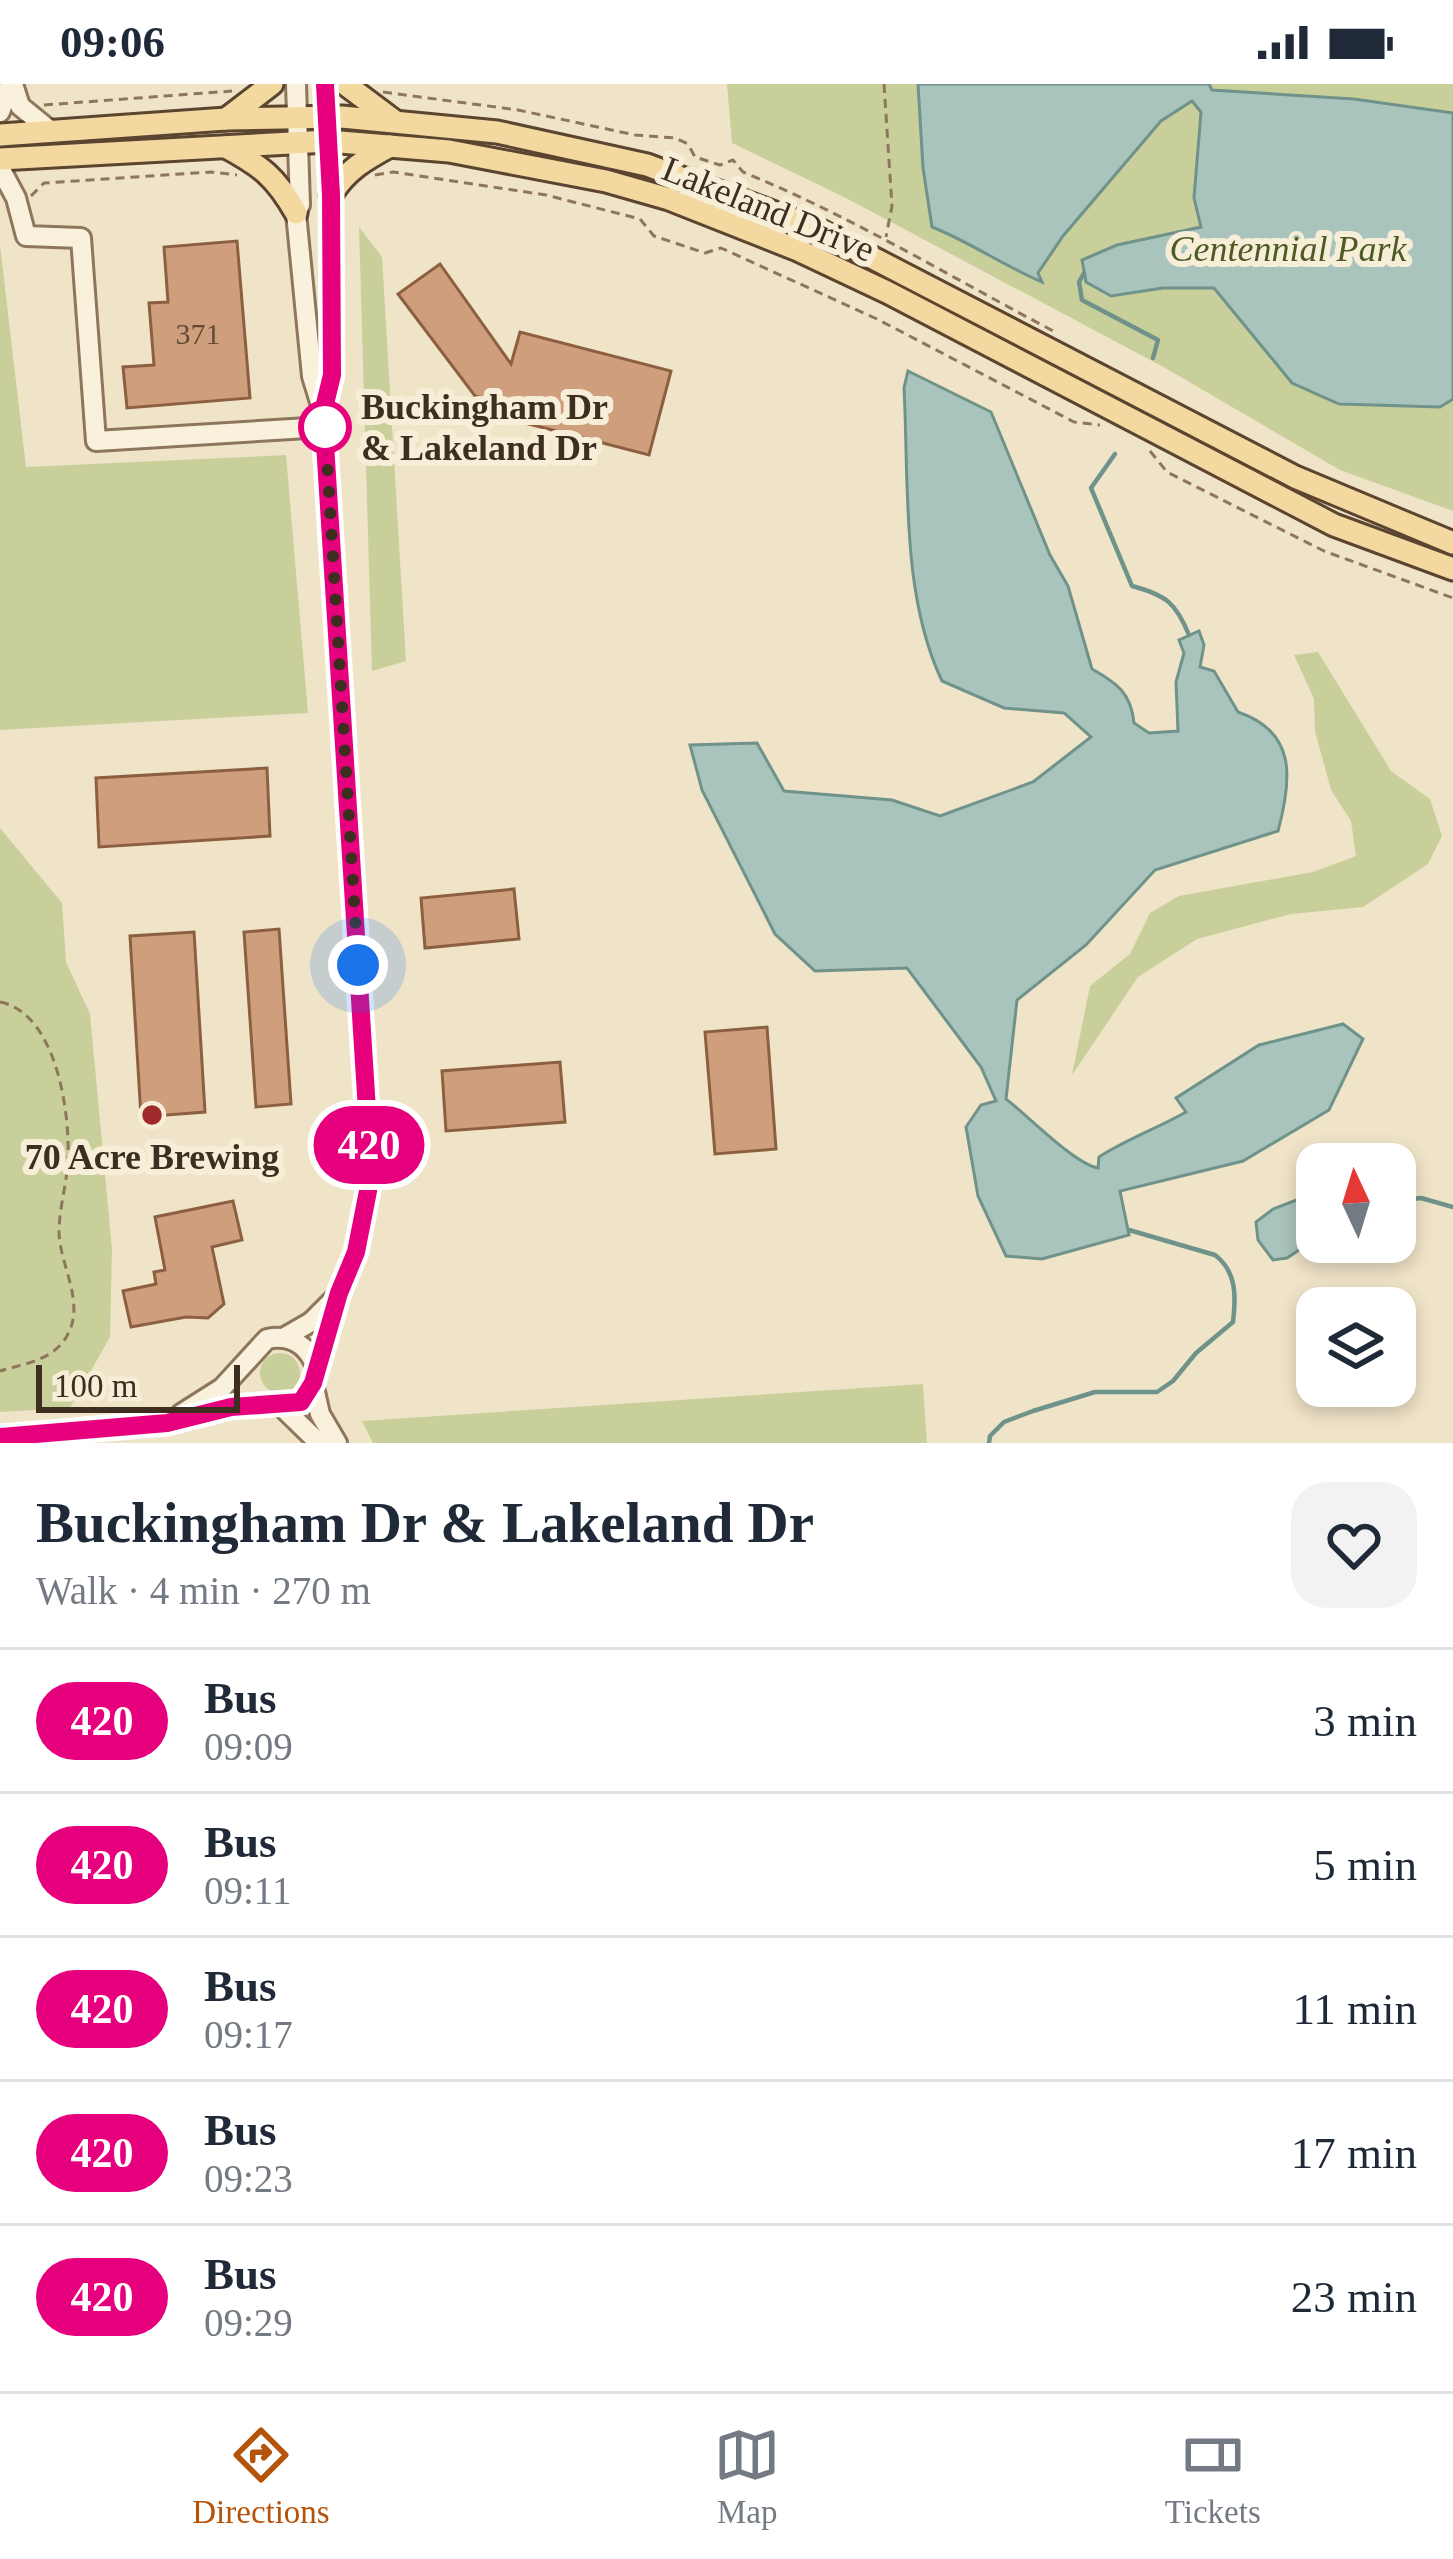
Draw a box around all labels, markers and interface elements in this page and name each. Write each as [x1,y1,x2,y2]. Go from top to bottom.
text: 09:06 [60,17,165,67]
street label: Lakeland Drive [657,148,880,270]
park label: Centennial Park [1170,229,1407,269]
house number: 371 [176,317,221,350]
place label: Buckingham Dr & Lakeland Dr [361,387,608,468]
marker: Buckingham Dr & Lakeland Dr [300,402,350,452]
your location [328,935,388,995]
marker: 70 Acre Brewing [139,1102,165,1128]
line badge: 420 [300,1106,438,1184]
text: 420 [338,1122,401,1168]
place label: 70 Acre Brewing [25,1137,279,1177]
north arrow [1296,1143,1416,1263]
map controls [1296,1143,1416,1407]
button: layers [1296,1287,1416,1407]
scale bar [36,1359,240,1412]
text: 100 m [54,1368,137,1404]
button: heart [1291,1482,1417,1608]
text: Buckingham Dr & Lakeland Dr [36,1491,814,1554]
text: Walk · 4 min · 270 m [36,1569,371,1612]
text: Bus [204,1673,277,1723]
text: 3 min [1313,1696,1417,1746]
text: 420 [71,1698,134,1744]
text: 09:09 [204,1725,293,1768]
text: Bus [204,1817,277,1867]
text: 5 min [1313,1840,1417,1890]
text: 420 [71,1842,134,1888]
text: 09:11 [204,1869,291,1912]
text: Bus [204,1961,277,2011]
text: 11 min [1292,1984,1417,2034]
text: 420 [71,1986,134,2032]
text: 09:17 [204,2013,293,2056]
text: Bus [204,2105,277,2155]
text: 17 min [1291,2128,1417,2178]
text: 420 [71,2130,134,2176]
text: 09:23 [204,2157,293,2200]
text: Bus [204,2249,277,2299]
text: 23 min [1291,2272,1417,2322]
text: 420 [71,2274,134,2320]
text: 09:29 [204,2301,293,2344]
tab: Directions [192,2422,330,2531]
tab: Map [714,2422,780,2531]
tab: Tickets [1165,2422,1261,2531]

